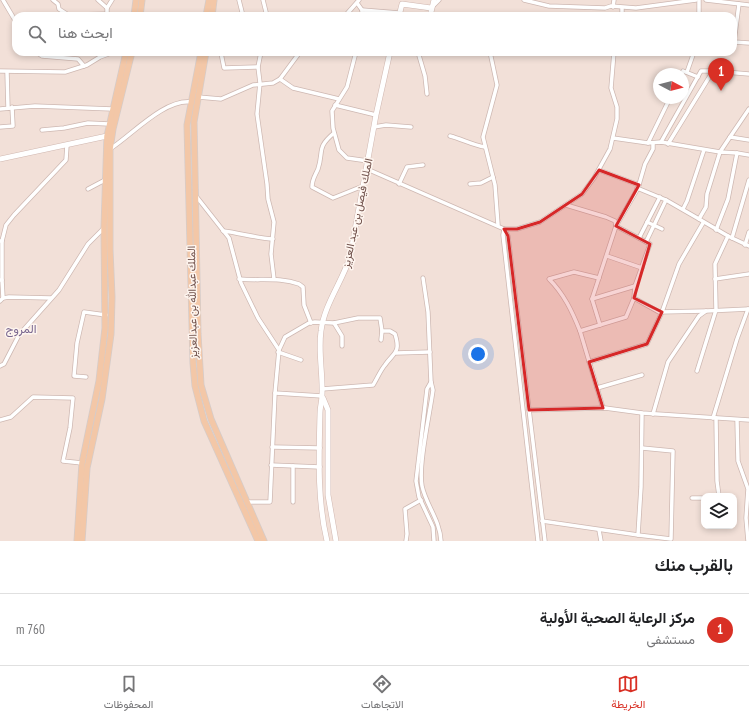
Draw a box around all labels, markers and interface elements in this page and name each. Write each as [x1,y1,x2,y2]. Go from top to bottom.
search box [12,12,737,56]
icon: search [26,23,48,45]
text: ابحث هنا [58,23,113,42]
pin: 1 [708,58,734,91]
north arrow [653,68,689,104]
street label: الملك فيصل بن عبد العزيز [338,157,375,270]
street label: الملك عبدالله بن عبدالعزيز [184,246,200,359]
district label: المروج [6,321,36,338]
your location [468,344,488,364]
map controls [701,493,737,529]
button: layers [701,493,737,529]
text: بالقرب منك [655,554,733,576]
text: مركز الرعاية الصحية الأولية [540,608,695,627]
text: 760 m [16,621,45,638]
text: 1 [717,621,723,638]
text: مستشفى [647,631,695,648]
tab: المحفوظات [104,673,153,714]
tab: الاتجاهات [361,673,404,714]
tab: الخريطة [611,673,645,714]

